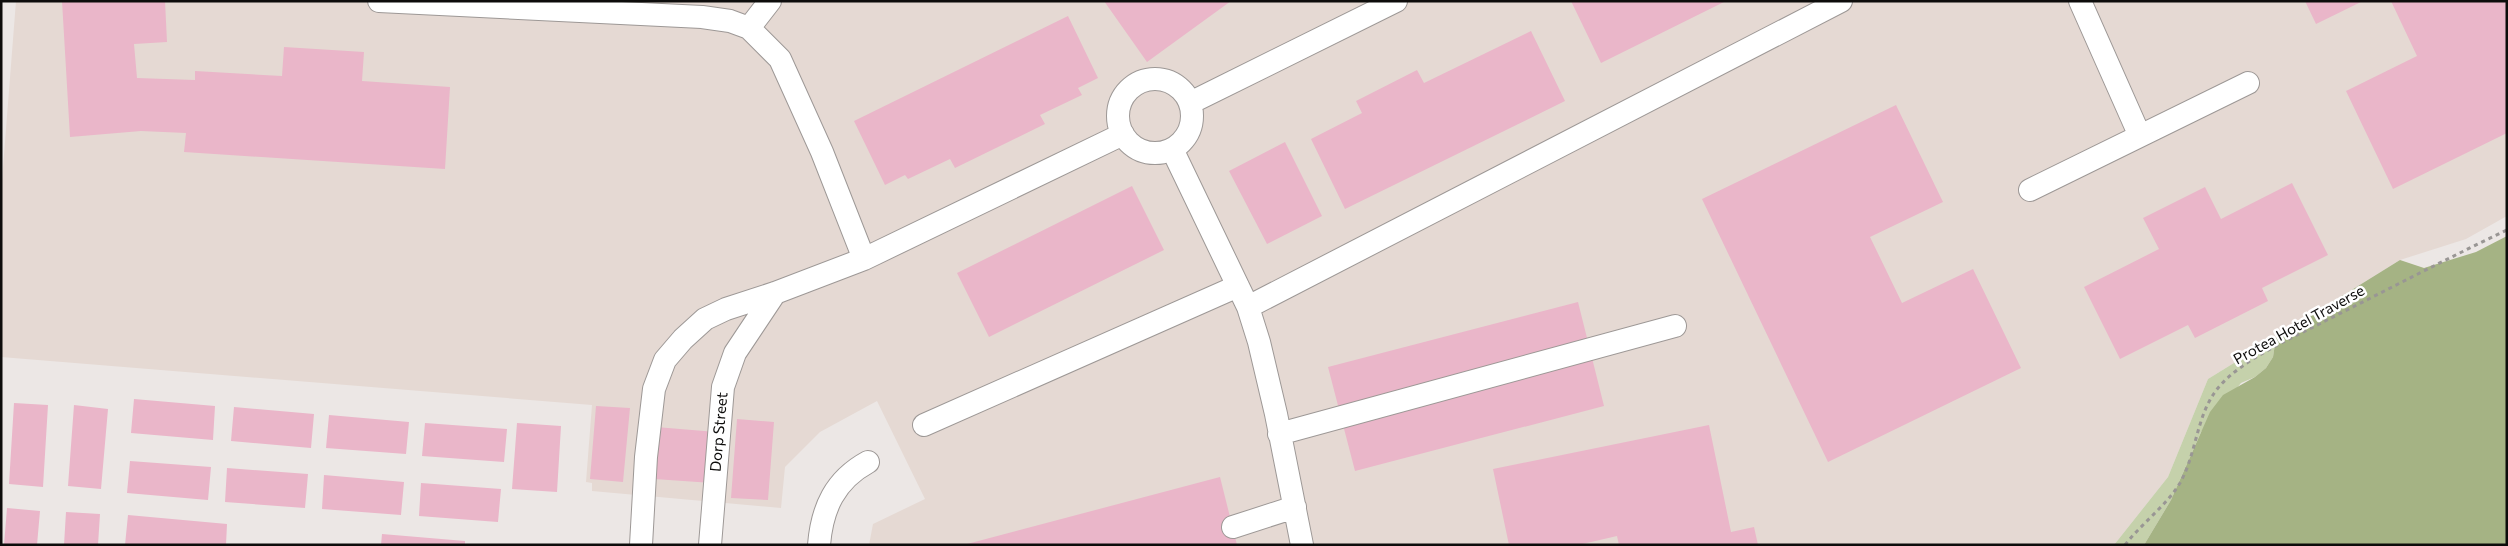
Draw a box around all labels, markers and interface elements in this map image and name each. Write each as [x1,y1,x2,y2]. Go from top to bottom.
street label: Protea Hotel Traverse [2230,281,2367,368]
street label: Dorp Street [706,391,730,473]

